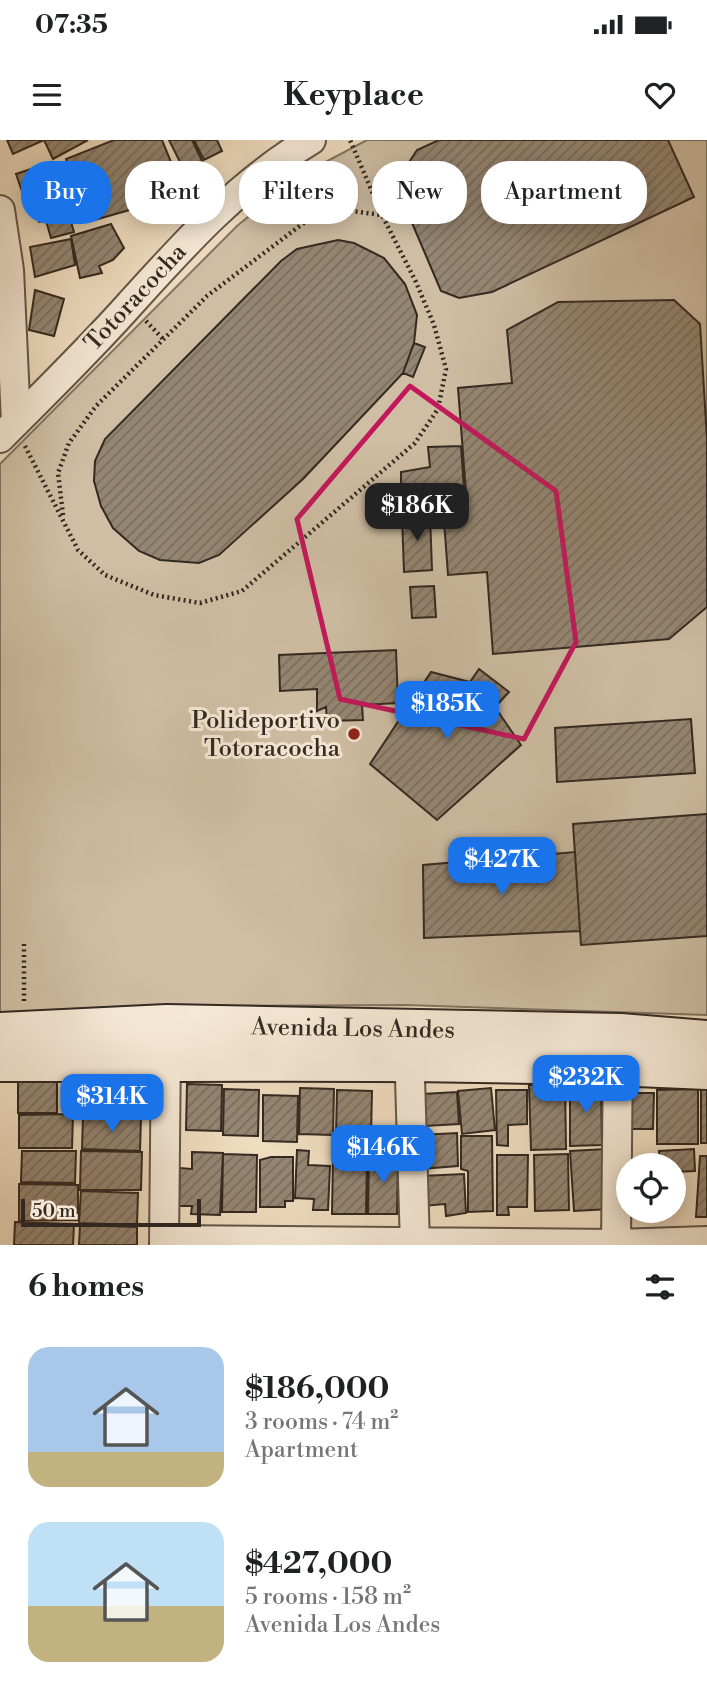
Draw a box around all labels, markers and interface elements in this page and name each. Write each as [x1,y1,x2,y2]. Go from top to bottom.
text: 07:35 [35,9,108,41]
text: Keyplace [283,75,424,115]
icon: menu [28,76,66,114]
icon: heart [641,76,679,114]
chip: Buy [21,161,111,224]
chip: Rent [125,161,225,224]
chip: Filters [239,161,358,224]
chip: New [372,161,467,224]
chip: Apartment [481,161,647,224]
street label: Totoracocha [78,237,194,358]
pin: $186K [368,484,466,543]
text: $186K [381,492,453,520]
pin: $185K [398,682,496,741]
text: $185K [411,690,483,718]
place label: Polideportivo Totoracocha [191,706,341,764]
marker: Polideportivo Totoracocha [346,726,362,742]
pin: $427K [453,838,551,897]
text: $427K [464,846,540,874]
street label: Avenida Los Andes [250,1012,455,1046]
pin: $232K [537,1056,635,1115]
text: $232K [549,1064,623,1092]
pin: $314K [63,1074,161,1134]
text: $314K [76,1083,148,1111]
pin: $146K [334,1126,432,1185]
text: $146K [347,1134,419,1162]
map controls [616,1153,686,1223]
button: locate [616,1153,686,1223]
scale bar [21,1196,201,1228]
text: 50 m [32,1199,76,1223]
text: 6 homes [28,1268,144,1306]
icon: filters [641,1268,679,1306]
text: $186,000 [245,1370,389,1408]
icon: home [84,1375,168,1459]
text: 3 rooms · 74 m² [245,1408,398,1436]
text: Apartment [245,1436,358,1464]
text: $427,000 [245,1545,392,1583]
icon: home [84,1550,168,1634]
text: 5 rooms · 158 m² [245,1583,411,1611]
text: Avenida Los Andes [245,1611,440,1639]

